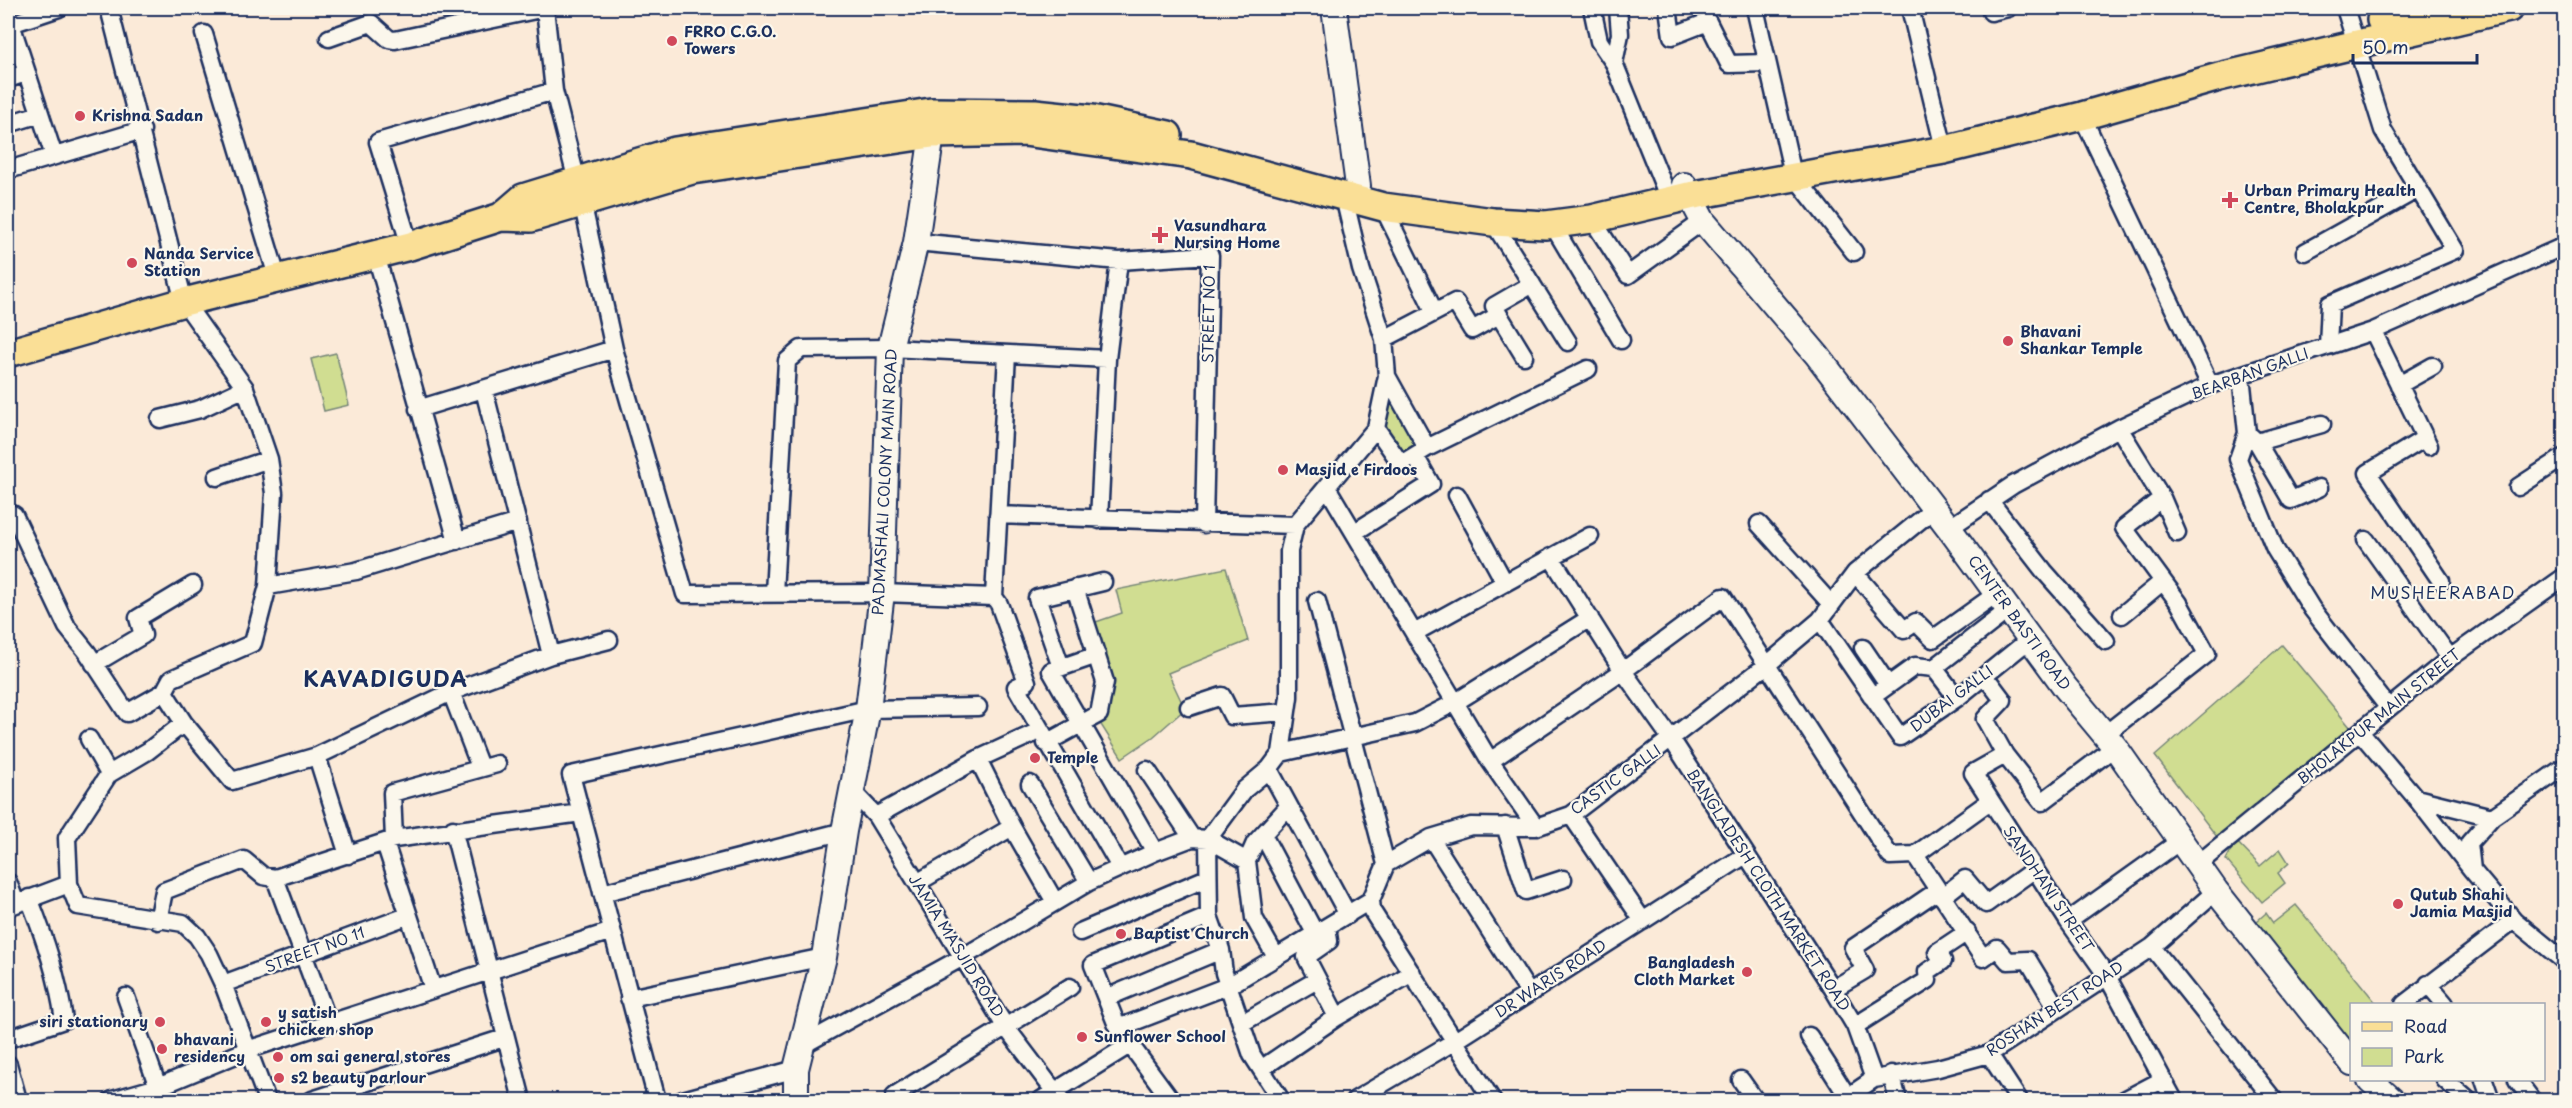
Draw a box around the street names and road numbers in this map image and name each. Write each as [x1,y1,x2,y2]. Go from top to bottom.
street label: STREET NO 1 [1195,265,1220,363]
street label: BEARBAN GALLI [2187,341,2312,405]
street label: PADMASHALI COLONY MAIN ROAD [865,348,902,616]
street label: CENTER BASTI ROAD [1963,550,2077,695]
street label: BHOLAKPUR MAIN STREET [2291,642,2465,789]
street label: DUBAI GALLI [1905,659,1997,737]
street label: CASTIC GALLI [1565,738,1665,820]
street label: BANGLADESH CLOTH MARKET ROAD [1682,763,1857,1015]
street label: SANDHANI STREET [1998,820,2101,957]
street label: JAMIA MASJID ROAD [904,869,1011,1021]
street label: STREET NO 11 [261,920,368,977]
street label: DR WARIS ROAD [1490,933,1611,1023]
street label: ROSHAN BEST ROAD [1981,955,2127,1061]

